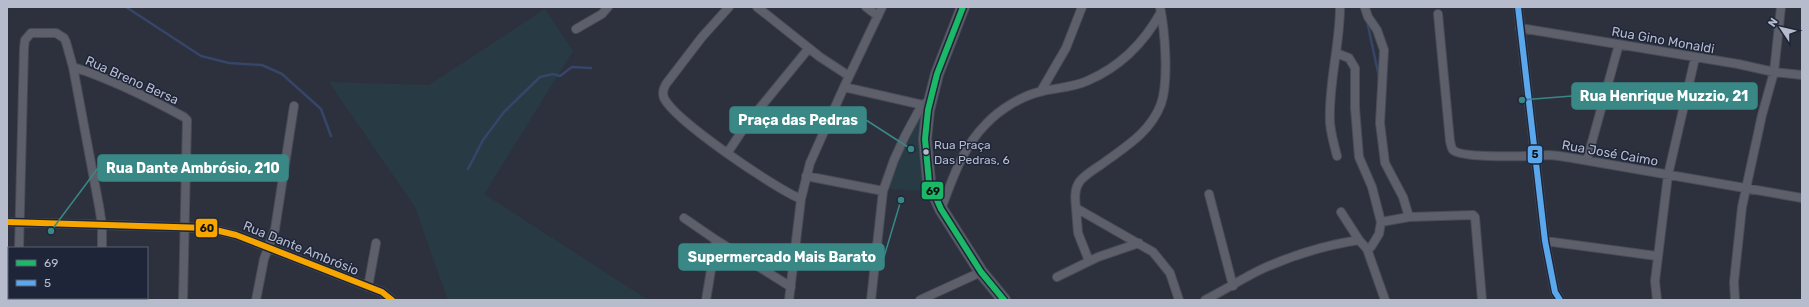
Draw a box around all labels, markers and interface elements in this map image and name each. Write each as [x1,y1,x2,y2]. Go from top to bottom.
north arrow [1761,8,1801,48]
text: N [1766,16,1781,30]
street label: Rua Gino Monaldi [1610,24,1716,56]
street label: Rua Breno Bersa [83,53,181,107]
callout: Rua Henrique Muzzio, 21 [1572,83,1757,109]
text: Rua Henrique Muzzio, 21 [1580,88,1748,105]
callout: Praça das Pedras [730,107,866,133]
text: Praça das Pedras [738,112,858,129]
street label: Rua José Caimo [1561,137,1659,169]
place label: Rua Praça Das Pedras, 6 [934,138,1010,167]
line badge: 5 [1527,145,1543,164]
marker: Rua Praça Das Pedras, 6 [921,147,931,157]
text: 5 [1531,148,1539,161]
callout: Rua Dante Ambrósio, 210 [98,155,288,181]
text: Rua Dante Ambrósio, 210 [106,160,280,177]
line badge: 69 [921,181,944,200]
text: 69 [926,185,940,198]
line badge: 60 [195,218,218,238]
street label: Rua Dante Ambrósio [241,218,361,278]
text: 60 [200,222,214,235]
callout: Supermercado Mais Barato [679,244,884,270]
legend [8,247,148,299]
text: Supermercado Mais Barato [688,249,876,266]
text: 69 [44,256,58,270]
text: 5 [44,276,51,290]

